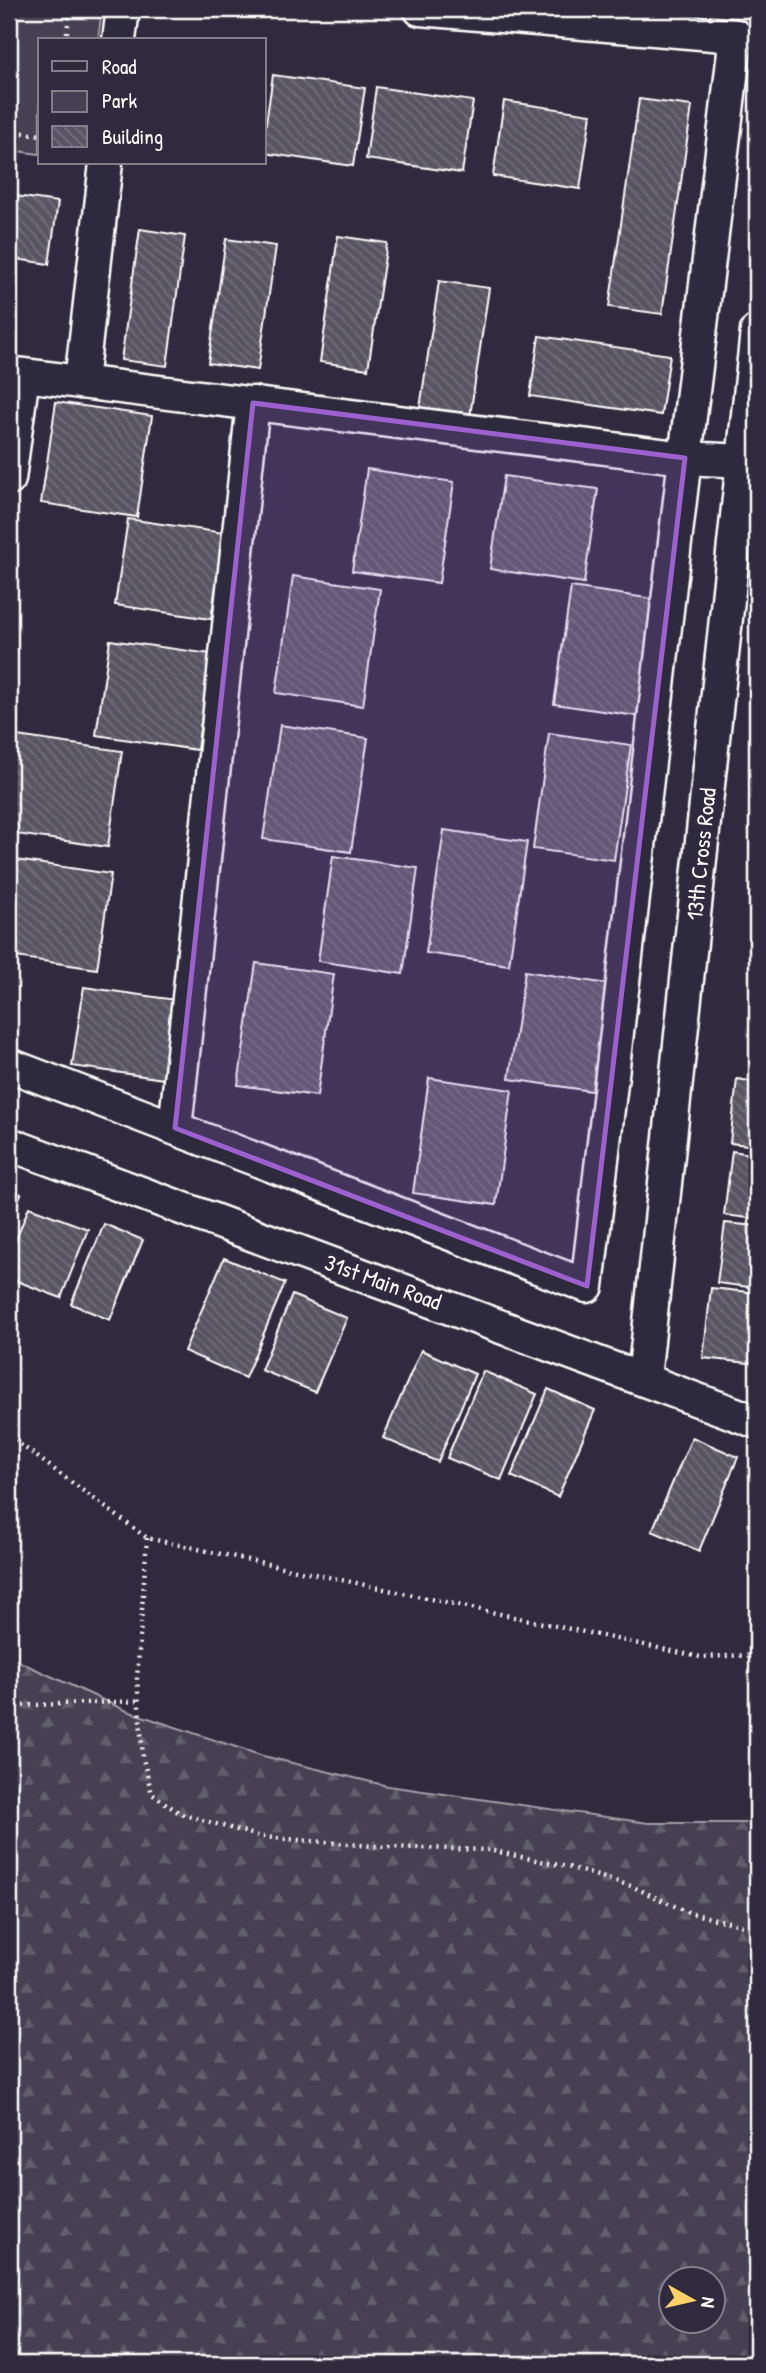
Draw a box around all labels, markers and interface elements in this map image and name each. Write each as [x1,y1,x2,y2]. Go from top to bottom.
legend [38,38,266,164]
text: Road [102,52,136,81]
text: Park [102,86,137,115]
text: Building [102,122,163,151]
street label: 13th Cross Road [678,786,723,922]
street label: 31st Main Road [321,1246,446,1317]
north arrow [658,2264,728,2334]
text: N [695,2296,722,2309]

